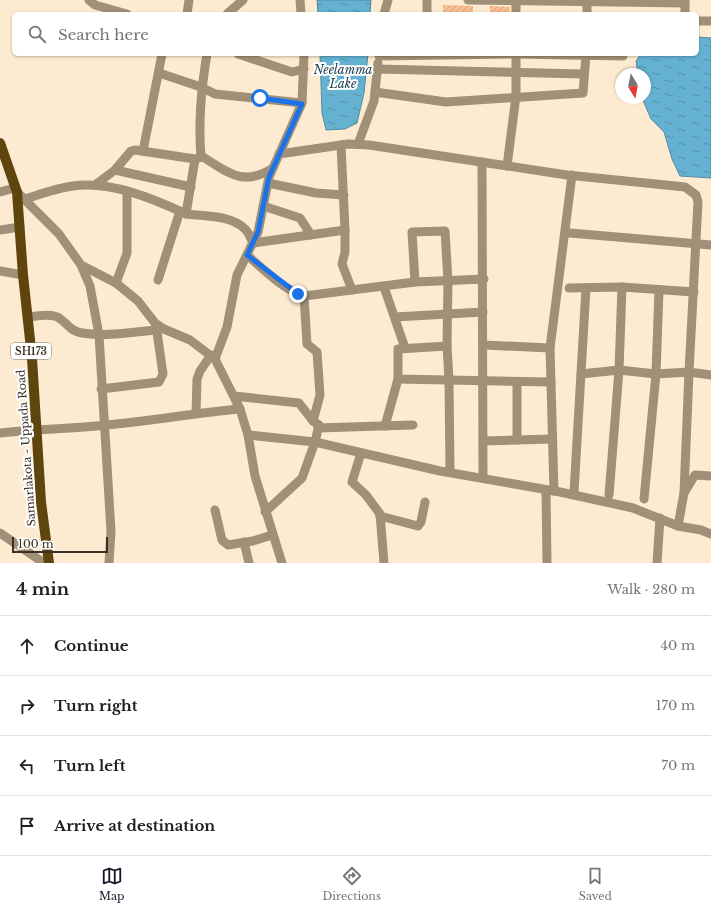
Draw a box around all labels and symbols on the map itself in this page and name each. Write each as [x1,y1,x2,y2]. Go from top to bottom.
water label: Neelamma Lake [313,62,373,91]
north arrow [615,68,651,104]
route start [251,89,269,107]
route end [289,285,307,303]
road number: SH173 [11,343,51,359]
street label: Samarlakota - Uppada Road [13,369,38,527]
scale bar [12,535,108,554]

